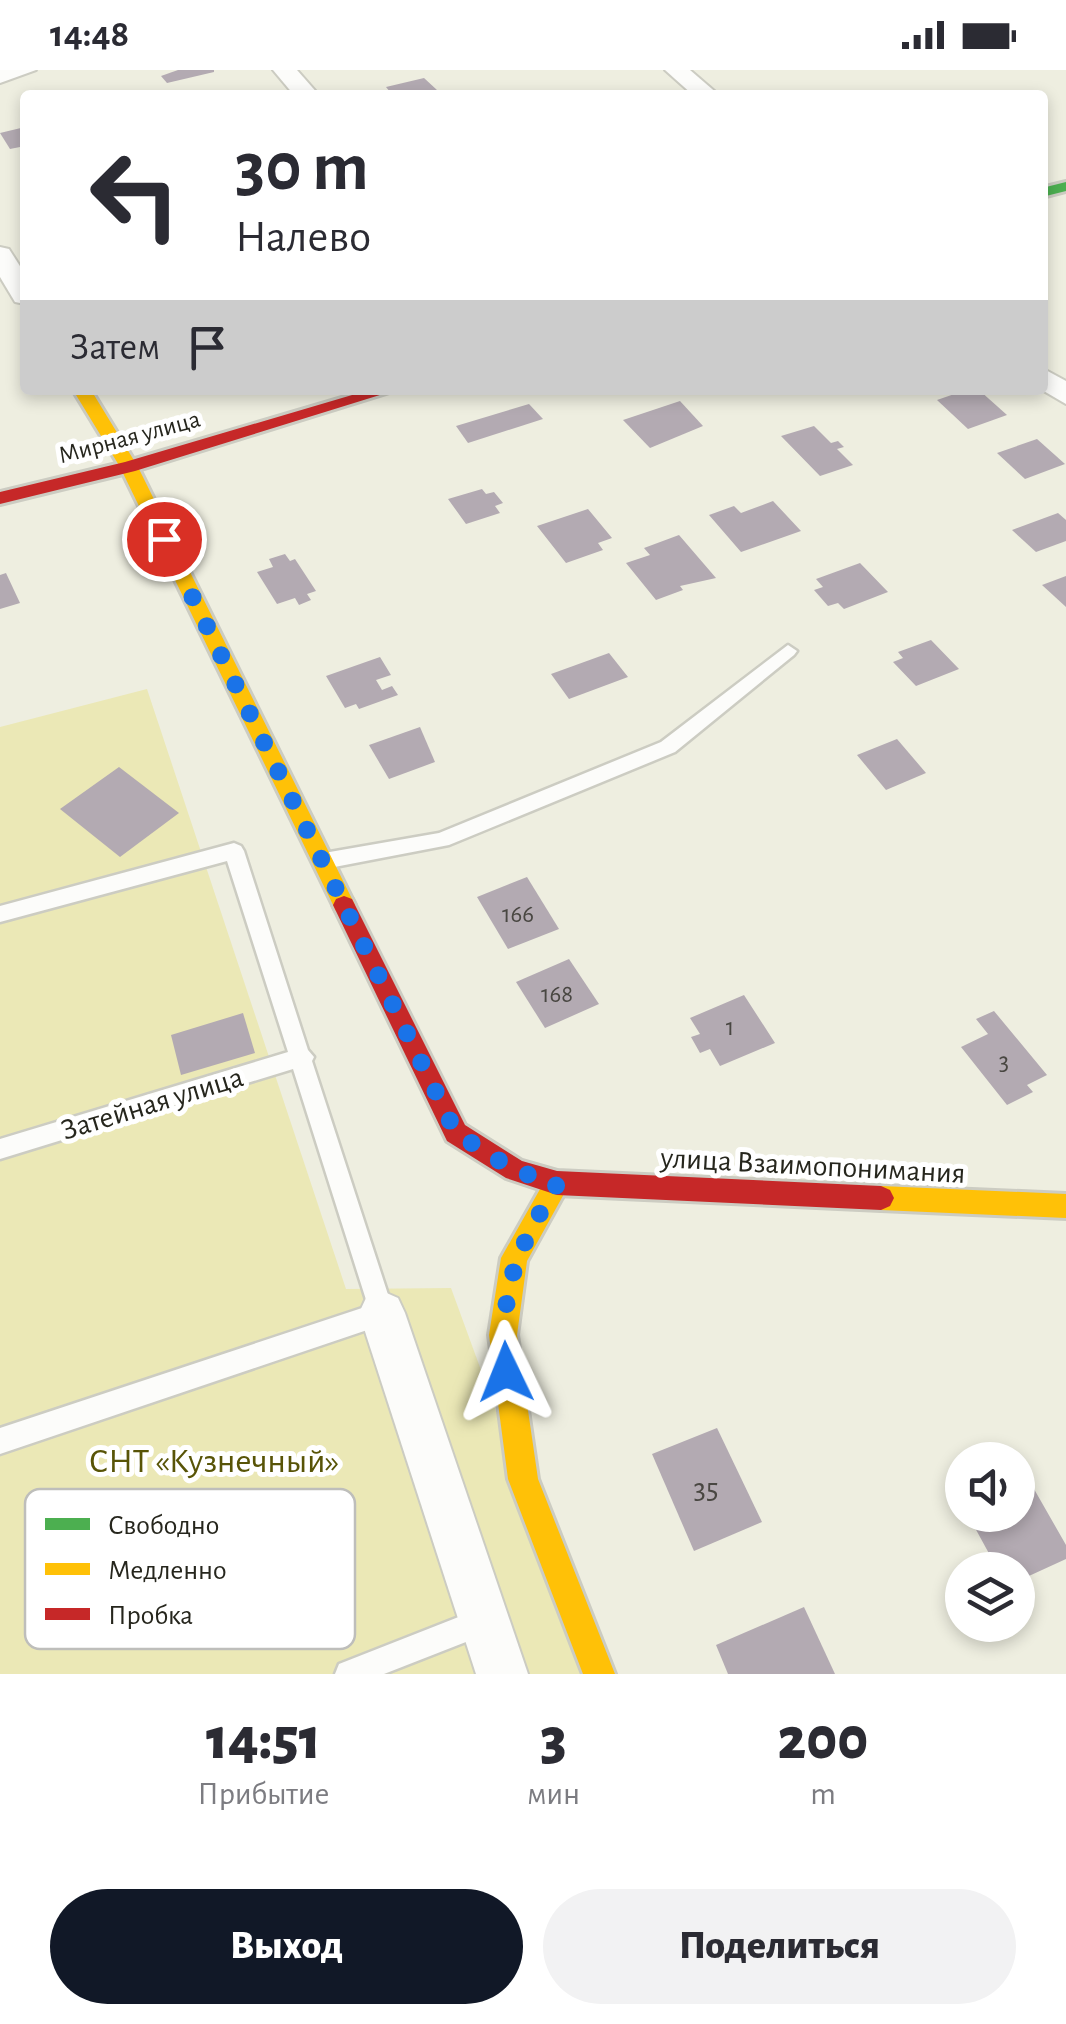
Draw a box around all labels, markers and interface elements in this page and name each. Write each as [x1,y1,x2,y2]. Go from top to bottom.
text: 14:48 [50,16,129,54]
icon: left [70,130,200,260]
text: 30 m [235,133,369,203]
text: Налево [235,215,371,260]
icon: arrive [180,320,235,375]
text: Затем [70,329,160,367]
street label: Мирная улица [56,407,203,468]
pin [122,497,207,582]
icon: arrive [137,512,192,567]
house number: 166 [502,902,534,927]
house number: 168 [541,982,573,1007]
house number: 1 [726,1015,734,1040]
house number: 3 [999,1050,1009,1075]
street label: Затейная улица [58,1062,247,1146]
street label: улица Взаимопонимания [659,1143,966,1189]
position arrow [454,1320,558,1424]
map controls [945,1442,1035,1642]
button: sound [945,1442,1035,1532]
park label: СНТ «Кузнечный» [89,1444,339,1479]
house number: 35 [694,1474,718,1504]
legend [25,1489,355,1649]
text: Свободно [108,1512,219,1540]
button: layers [945,1552,1035,1642]
text: Медленно [108,1557,227,1585]
text: Пробка [108,1602,193,1630]
text: 14:51 [206,1710,321,1770]
text: 3 [540,1710,567,1770]
text: 200 [778,1710,868,1770]
text: Прибытие [198,1778,329,1810]
text: мин [527,1778,580,1810]
text: m [810,1778,836,1810]
button: Выход [50,1889,523,2004]
button: Поделиться [543,1889,1016,2004]

